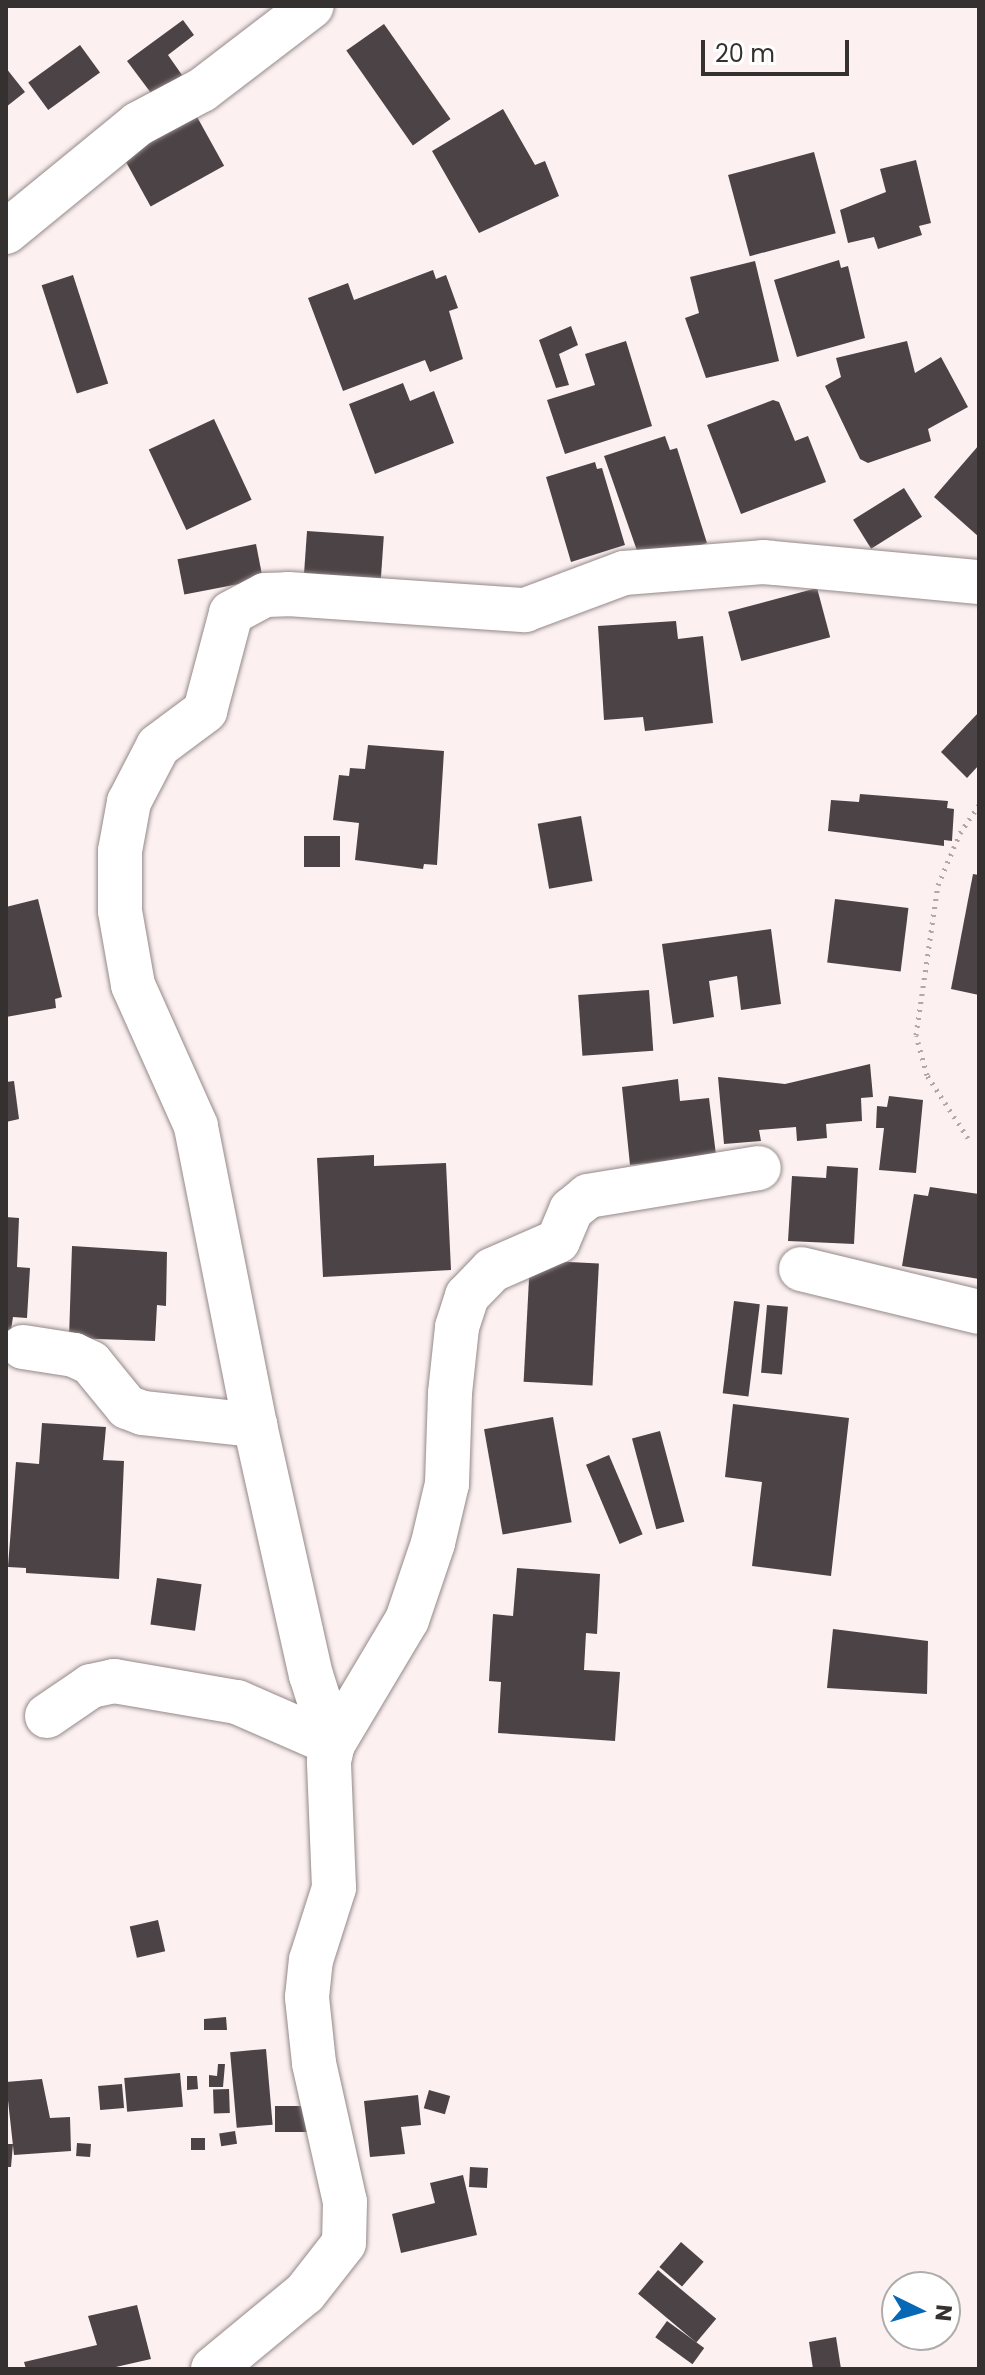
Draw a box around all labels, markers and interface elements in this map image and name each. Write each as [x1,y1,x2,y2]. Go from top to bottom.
scale bar [705,24,853,74]
text: 20 m [715,37,775,70]
north arrow [881,2271,961,2351]
text: N [927,2303,960,2323]

